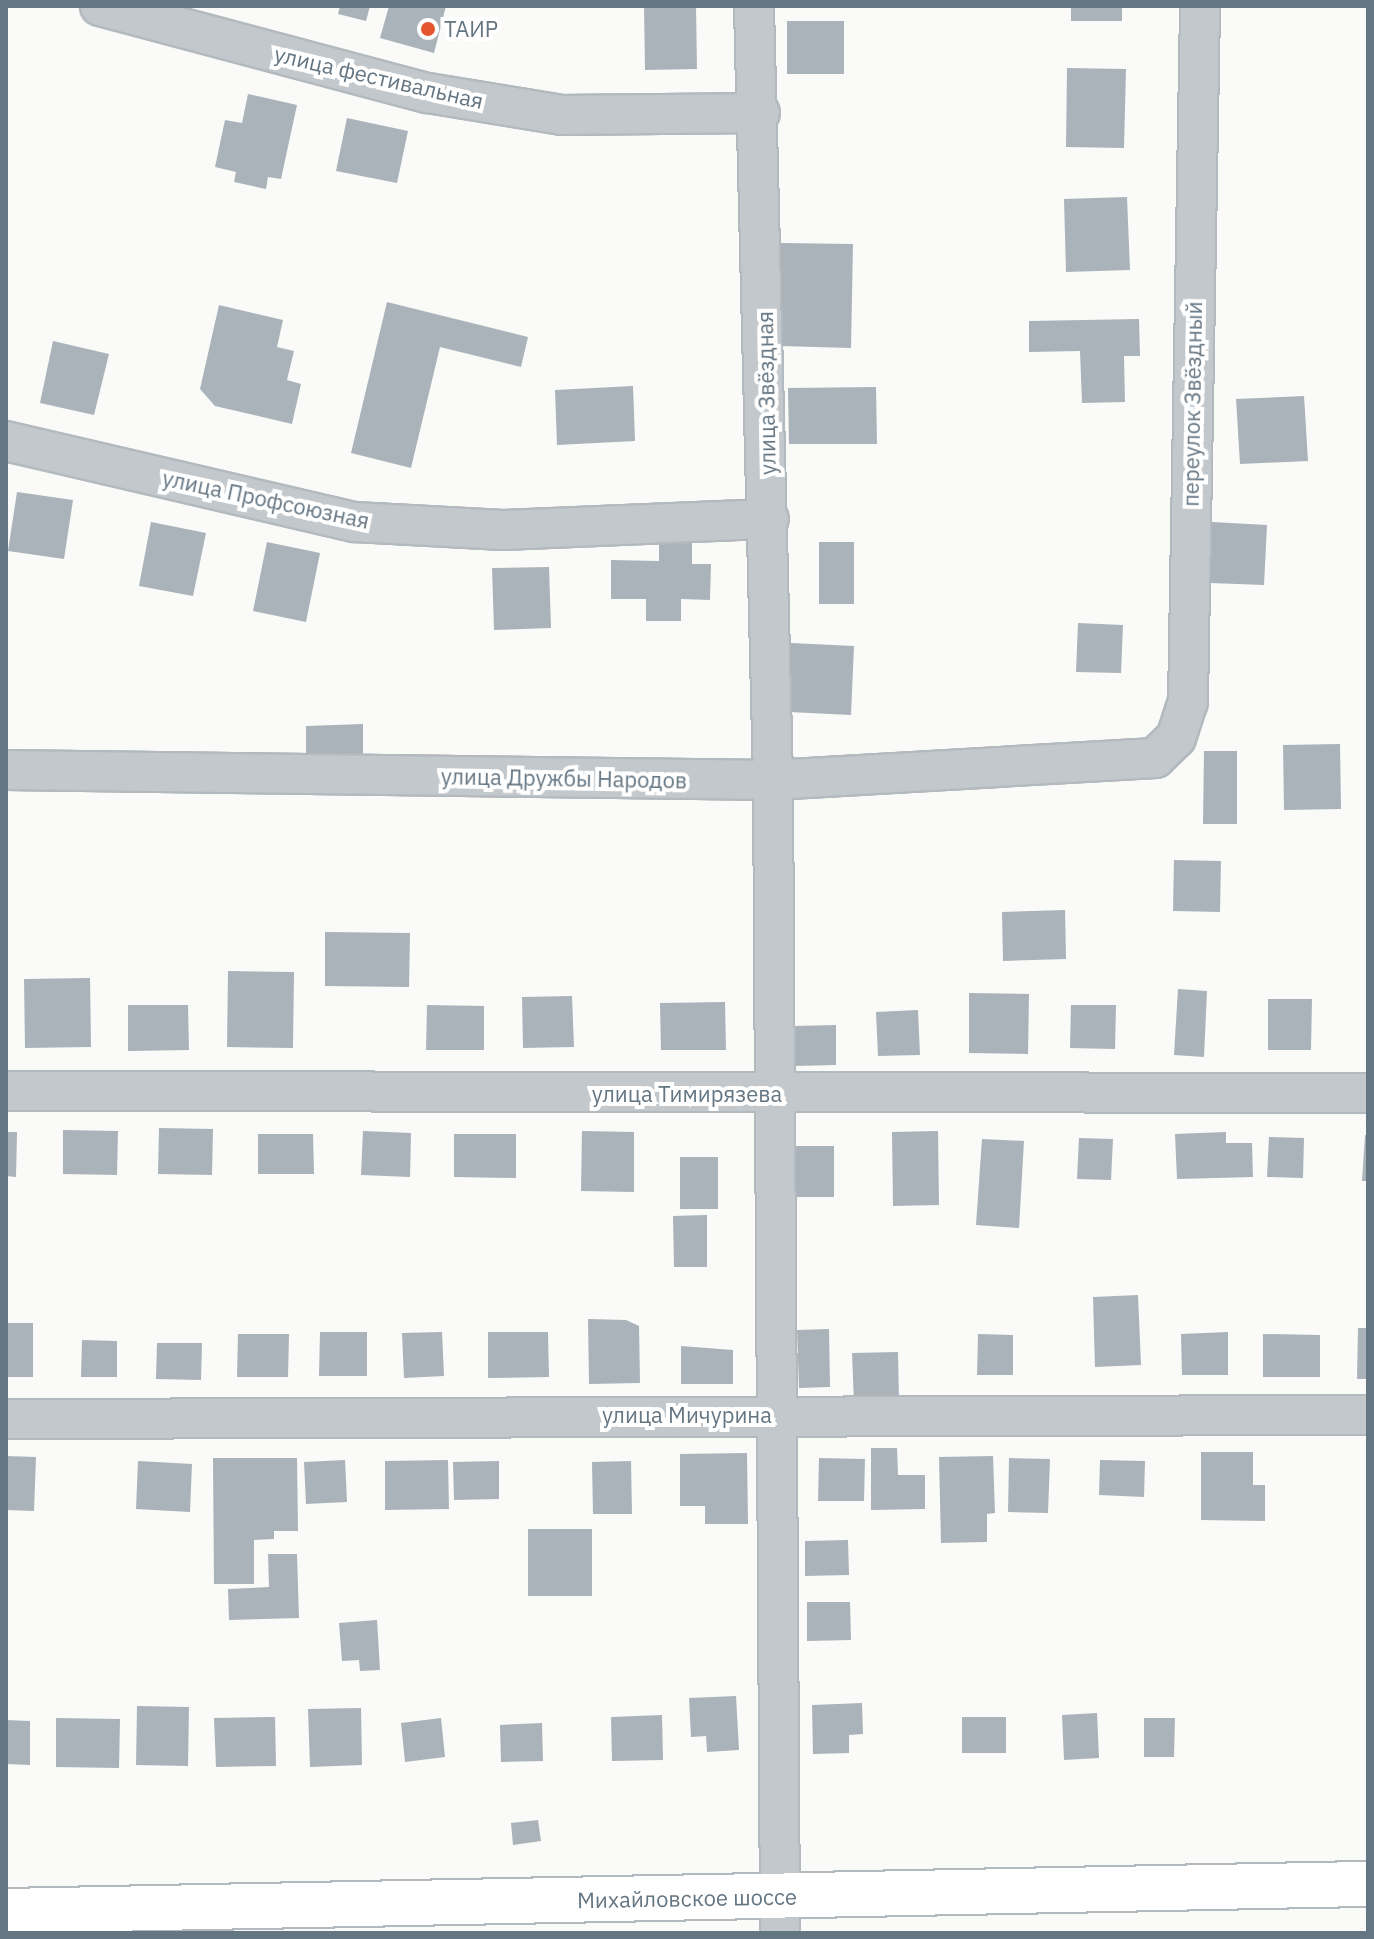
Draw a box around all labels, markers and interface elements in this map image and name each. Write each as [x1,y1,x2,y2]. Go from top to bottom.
place label: ТАИР [444,16,498,42]
marker: ТАИР [419,20,437,38]
street label: улица фестивальная [272,40,486,114]
street label: переулок Звёздный [1177,301,1207,507]
street label: улица Звёздная [751,311,781,475]
street label: улица Профсоюзная [160,464,372,534]
street label: улица Дружбы Народов [441,763,687,793]
street label: улица Тимирязева [592,1081,782,1107]
street label: улица Мичурина [602,1402,772,1428]
street label: Михайловское шоссе [577,1883,797,1913]

